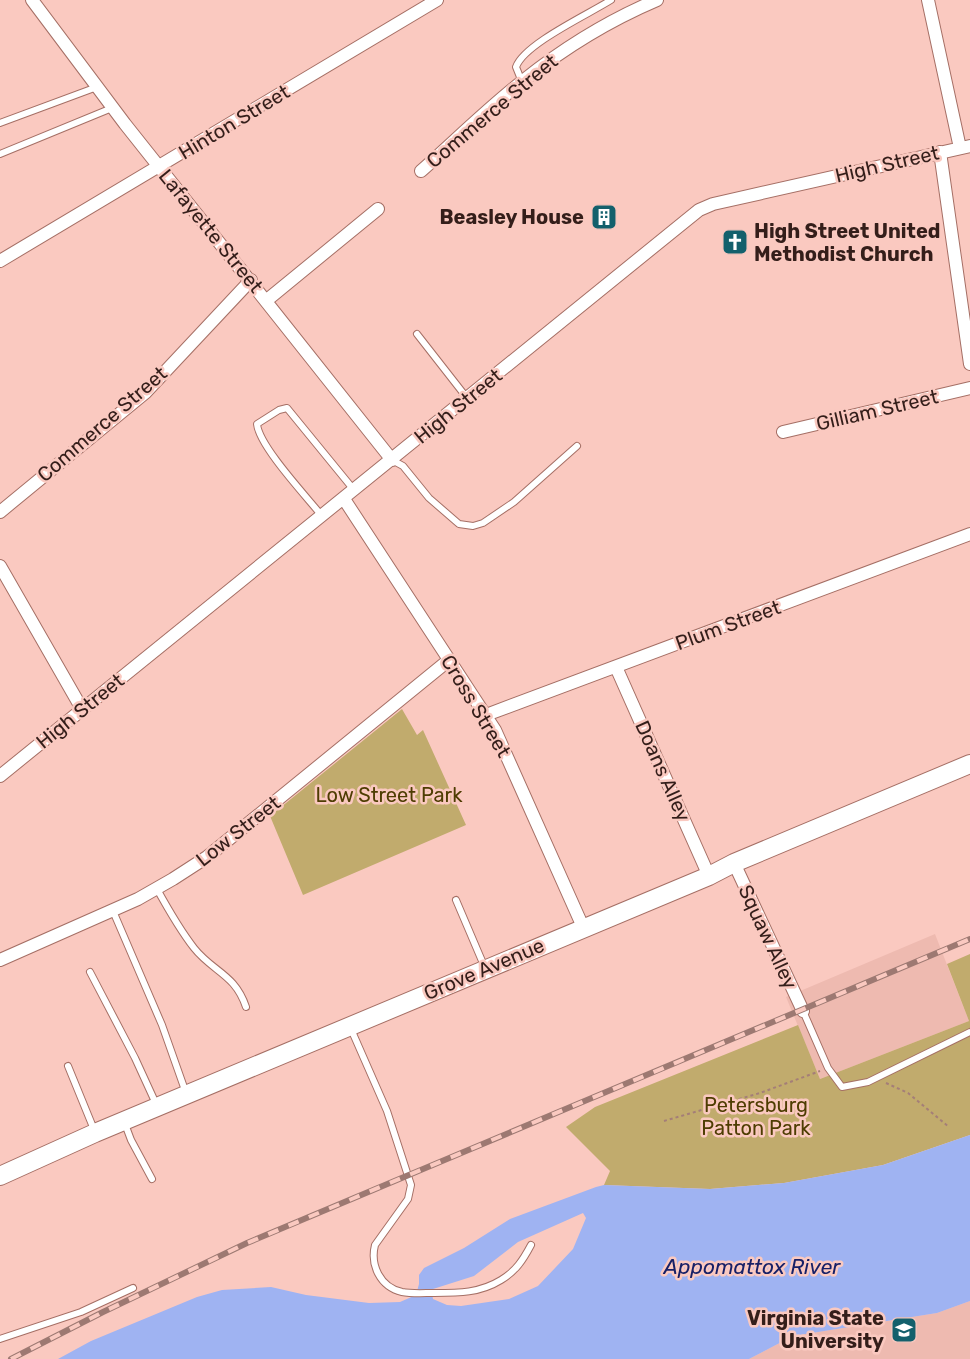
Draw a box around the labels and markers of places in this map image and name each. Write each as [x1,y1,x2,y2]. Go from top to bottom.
building icon: Beasley House [589,202,619,232]
place label: Beasley House [439,205,584,229]
place label: High Street United Methodist Church [754,219,940,266]
church icon: High Street United Methodist Church [720,227,750,257]
place label: Virginia State University [747,1306,884,1353]
school or university icon: Virginia State University [889,1315,919,1345]

